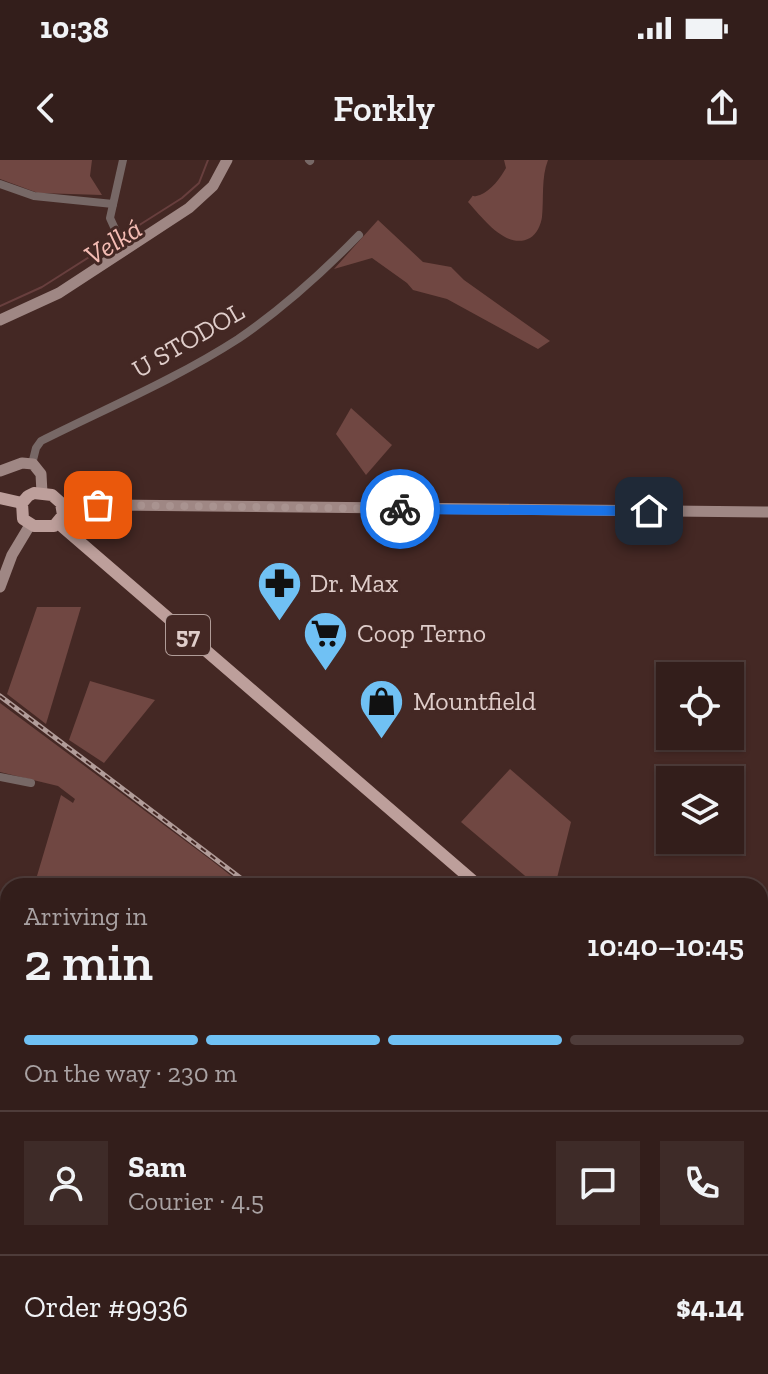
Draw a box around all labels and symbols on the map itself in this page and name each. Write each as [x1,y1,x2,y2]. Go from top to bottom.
water label: Velká [78,212,148,272]
street label: U STODOL [126,295,250,385]
courier [360,469,440,549]
pin [64,471,132,539]
pin [615,477,683,545]
pharmacy icon: Dr. Max [255,559,303,622]
place label: Dr. Max [310,567,398,599]
supermarket icon: Coop Terno [302,609,350,672]
road number: 57 [166,615,210,655]
place label: Coop Terno [357,617,486,649]
shop icon: Mountfield [358,677,406,740]
place label: Mountfield [413,685,536,717]

